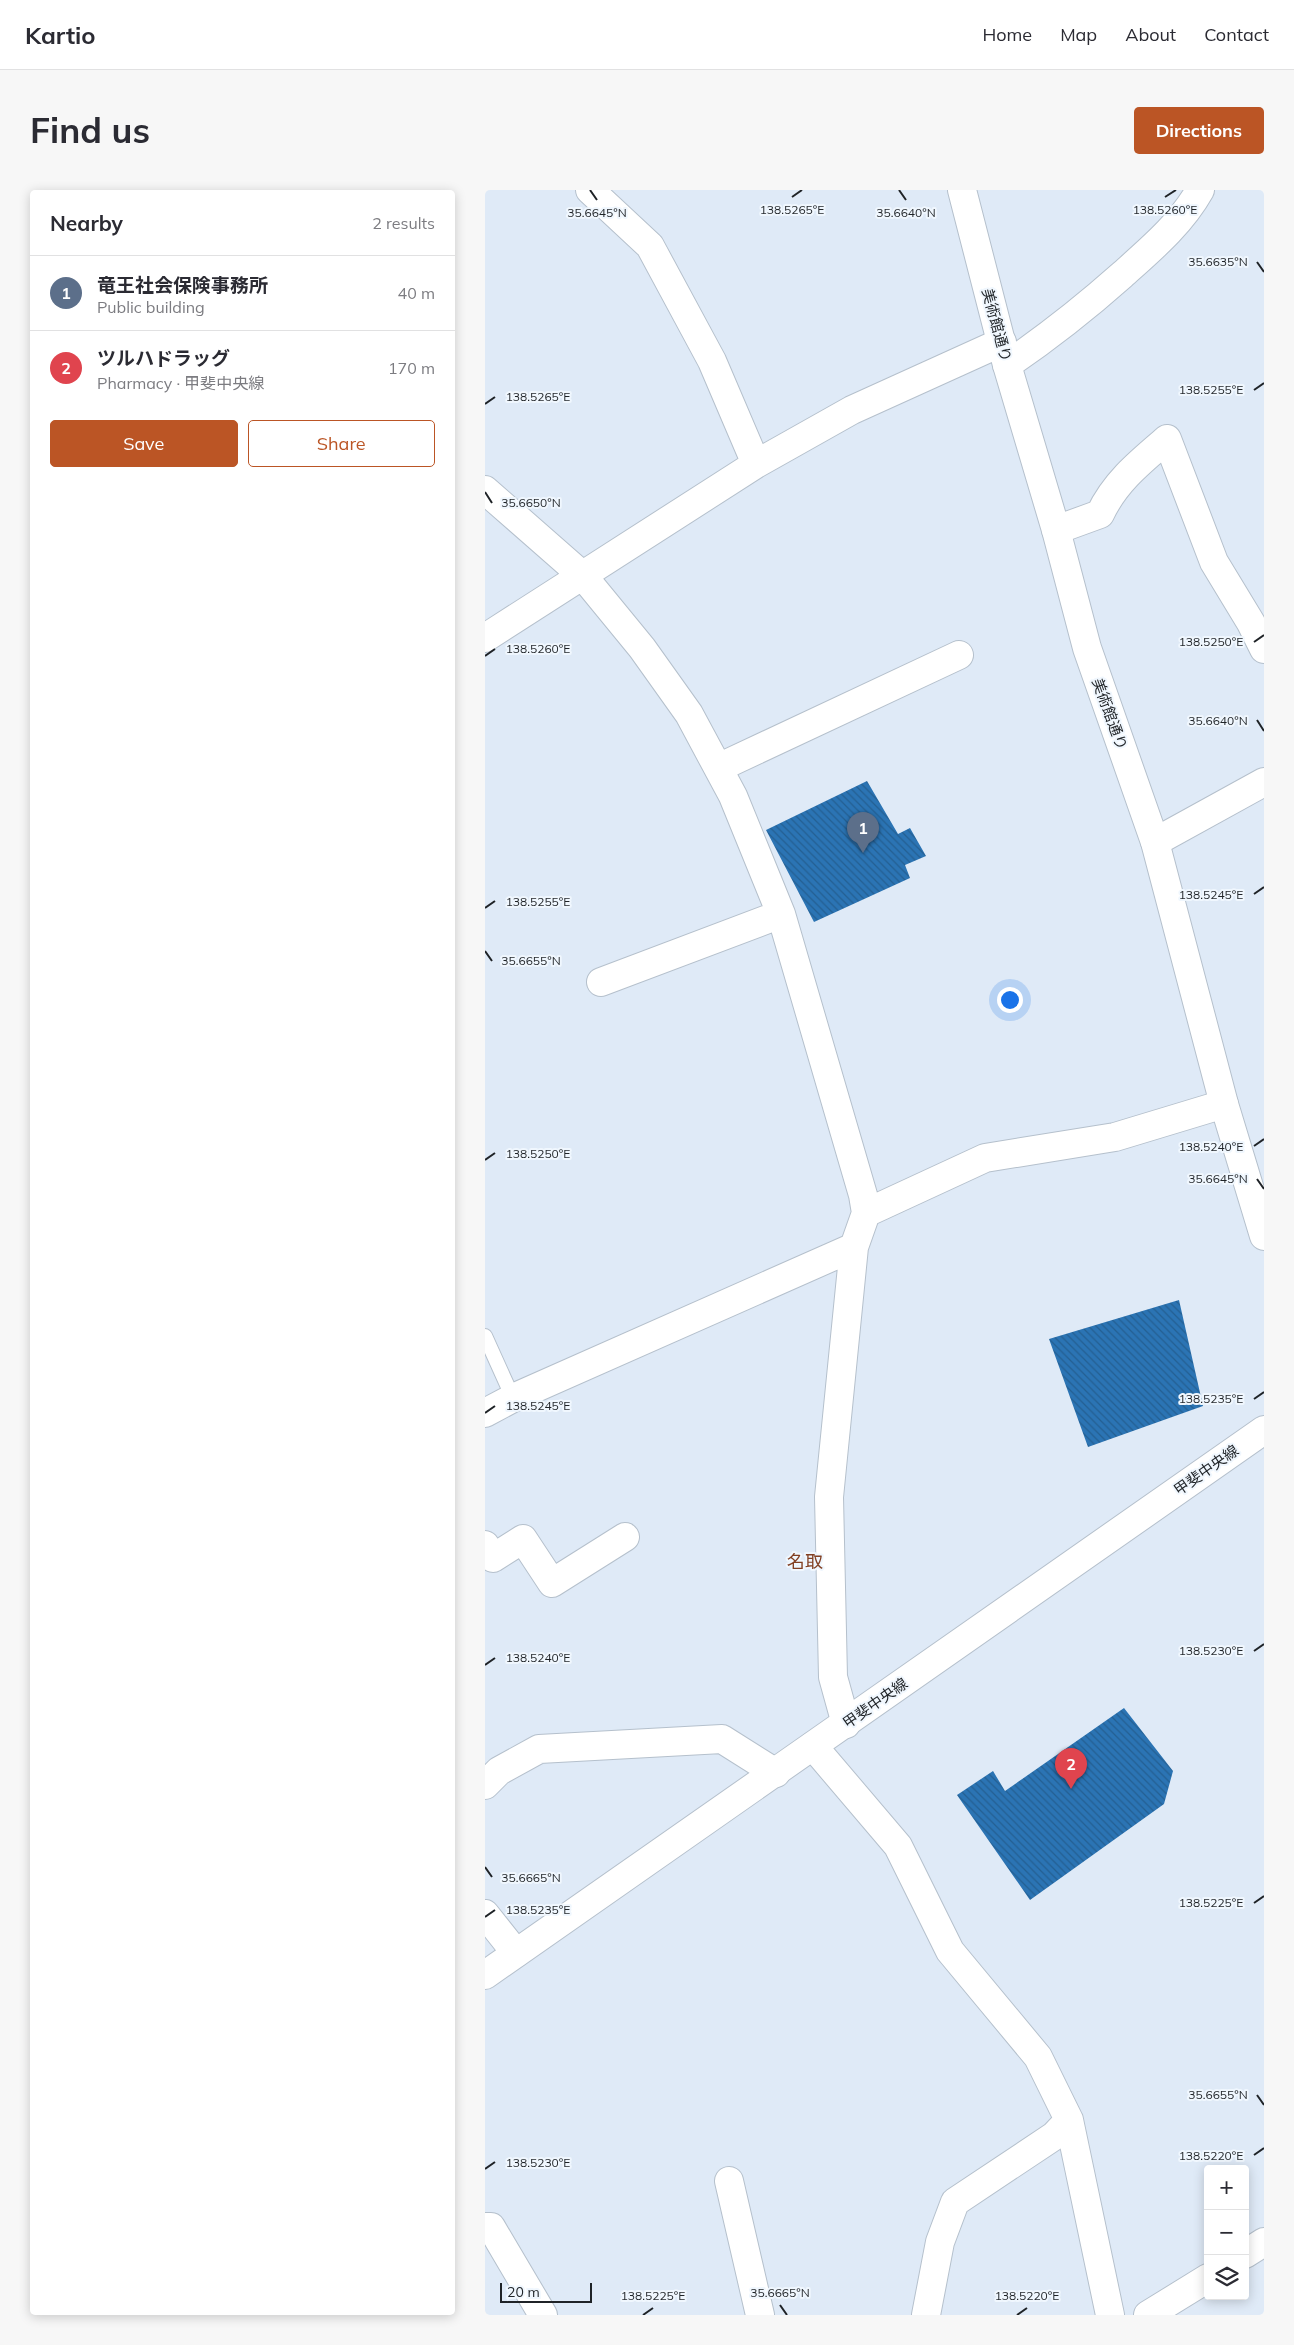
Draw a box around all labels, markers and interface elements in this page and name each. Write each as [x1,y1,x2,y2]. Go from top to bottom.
text: Kartio [25,20,96,50]
text: Home [982,23,1032,46]
text: Map [1060,23,1097,46]
text: About [1125,23,1176,46]
text: Contact [1204,23,1269,46]
button: Directions [1134,107,1264,154]
text: Find us [30,108,150,152]
text: 138.5265°E [760,202,824,217]
text: 138.5260°E [1133,202,1197,217]
text: 35.6645°N [567,205,627,220]
text: 35.6640°N [876,205,936,220]
text: Nearby [50,210,123,236]
text: 2 results [372,213,435,233]
text: 35.6635°N [1188,254,1248,269]
text: 竜王社会保険事務所 [97,273,268,297]
text: 1 [61,283,71,303]
text: 40 m [398,283,435,303]
street label: 美術館通り [978,286,1016,364]
text: Public building [97,297,205,317]
text: ツルハドラッグ [97,346,230,370]
text: 2 [61,358,71,378]
text: 170 m [388,358,435,378]
text: Pharmacy · 甲斐中央線 [97,373,264,393]
text: 138.5255°E [1179,382,1243,397]
text: 138.5265°E [506,389,570,404]
button: Save [50,420,238,467]
button: Share [248,420,435,467]
text: 35.6650°N [501,495,561,510]
text: 138.5250°E [1179,634,1243,649]
text: 138.5260°E [506,641,570,656]
street label: 美術館通り [1088,676,1132,752]
text: 35.6640°N [1188,713,1248,728]
pin: 1 [847,812,879,853]
text: 138.5245°E [1179,887,1243,902]
text: 138.5255°E [506,894,570,909]
text: 35.6655°N [501,953,561,968]
your location [997,987,1023,1013]
text: 138.5240°E [1179,1139,1243,1154]
text: 138.5250°E [506,1146,570,1161]
text: 35.6645°N [1188,1171,1248,1186]
text: 138.5235°E [1179,1391,1243,1406]
text: 138.5245°E [506,1398,570,1413]
street label: 甲斐中央線 [1170,1441,1242,1499]
district label: 名取 [787,1550,823,1573]
text: 138.5230°E [1179,1643,1243,1658]
text: 138.5240°E [506,1650,570,1665]
street label: 甲斐中央線 [839,1674,911,1732]
pin: 2 [1055,1748,1087,1789]
text: 35.6665°N [501,1870,561,1885]
text: 138.5225°E [1179,1895,1243,1910]
text: 138.5235°E [506,1902,570,1917]
text: 35.6655°N [1188,2087,1248,2102]
text: 138.5220°E [1179,2148,1243,2163]
text: 138.5230°E [506,2155,570,2170]
map controls [1204,2165,1249,2300]
button: + [1204,2165,1249,2210]
button: − [1204,2210,1249,2255]
button: layers [1204,2255,1249,2300]
scale bar [500,2280,593,2303]
text: 20 m [507,2283,540,2301]
text: 35.6665°N [750,2285,810,2300]
text: 138.5225°E [621,2288,685,2303]
text: 138.5220°E [995,2288,1059,2303]

